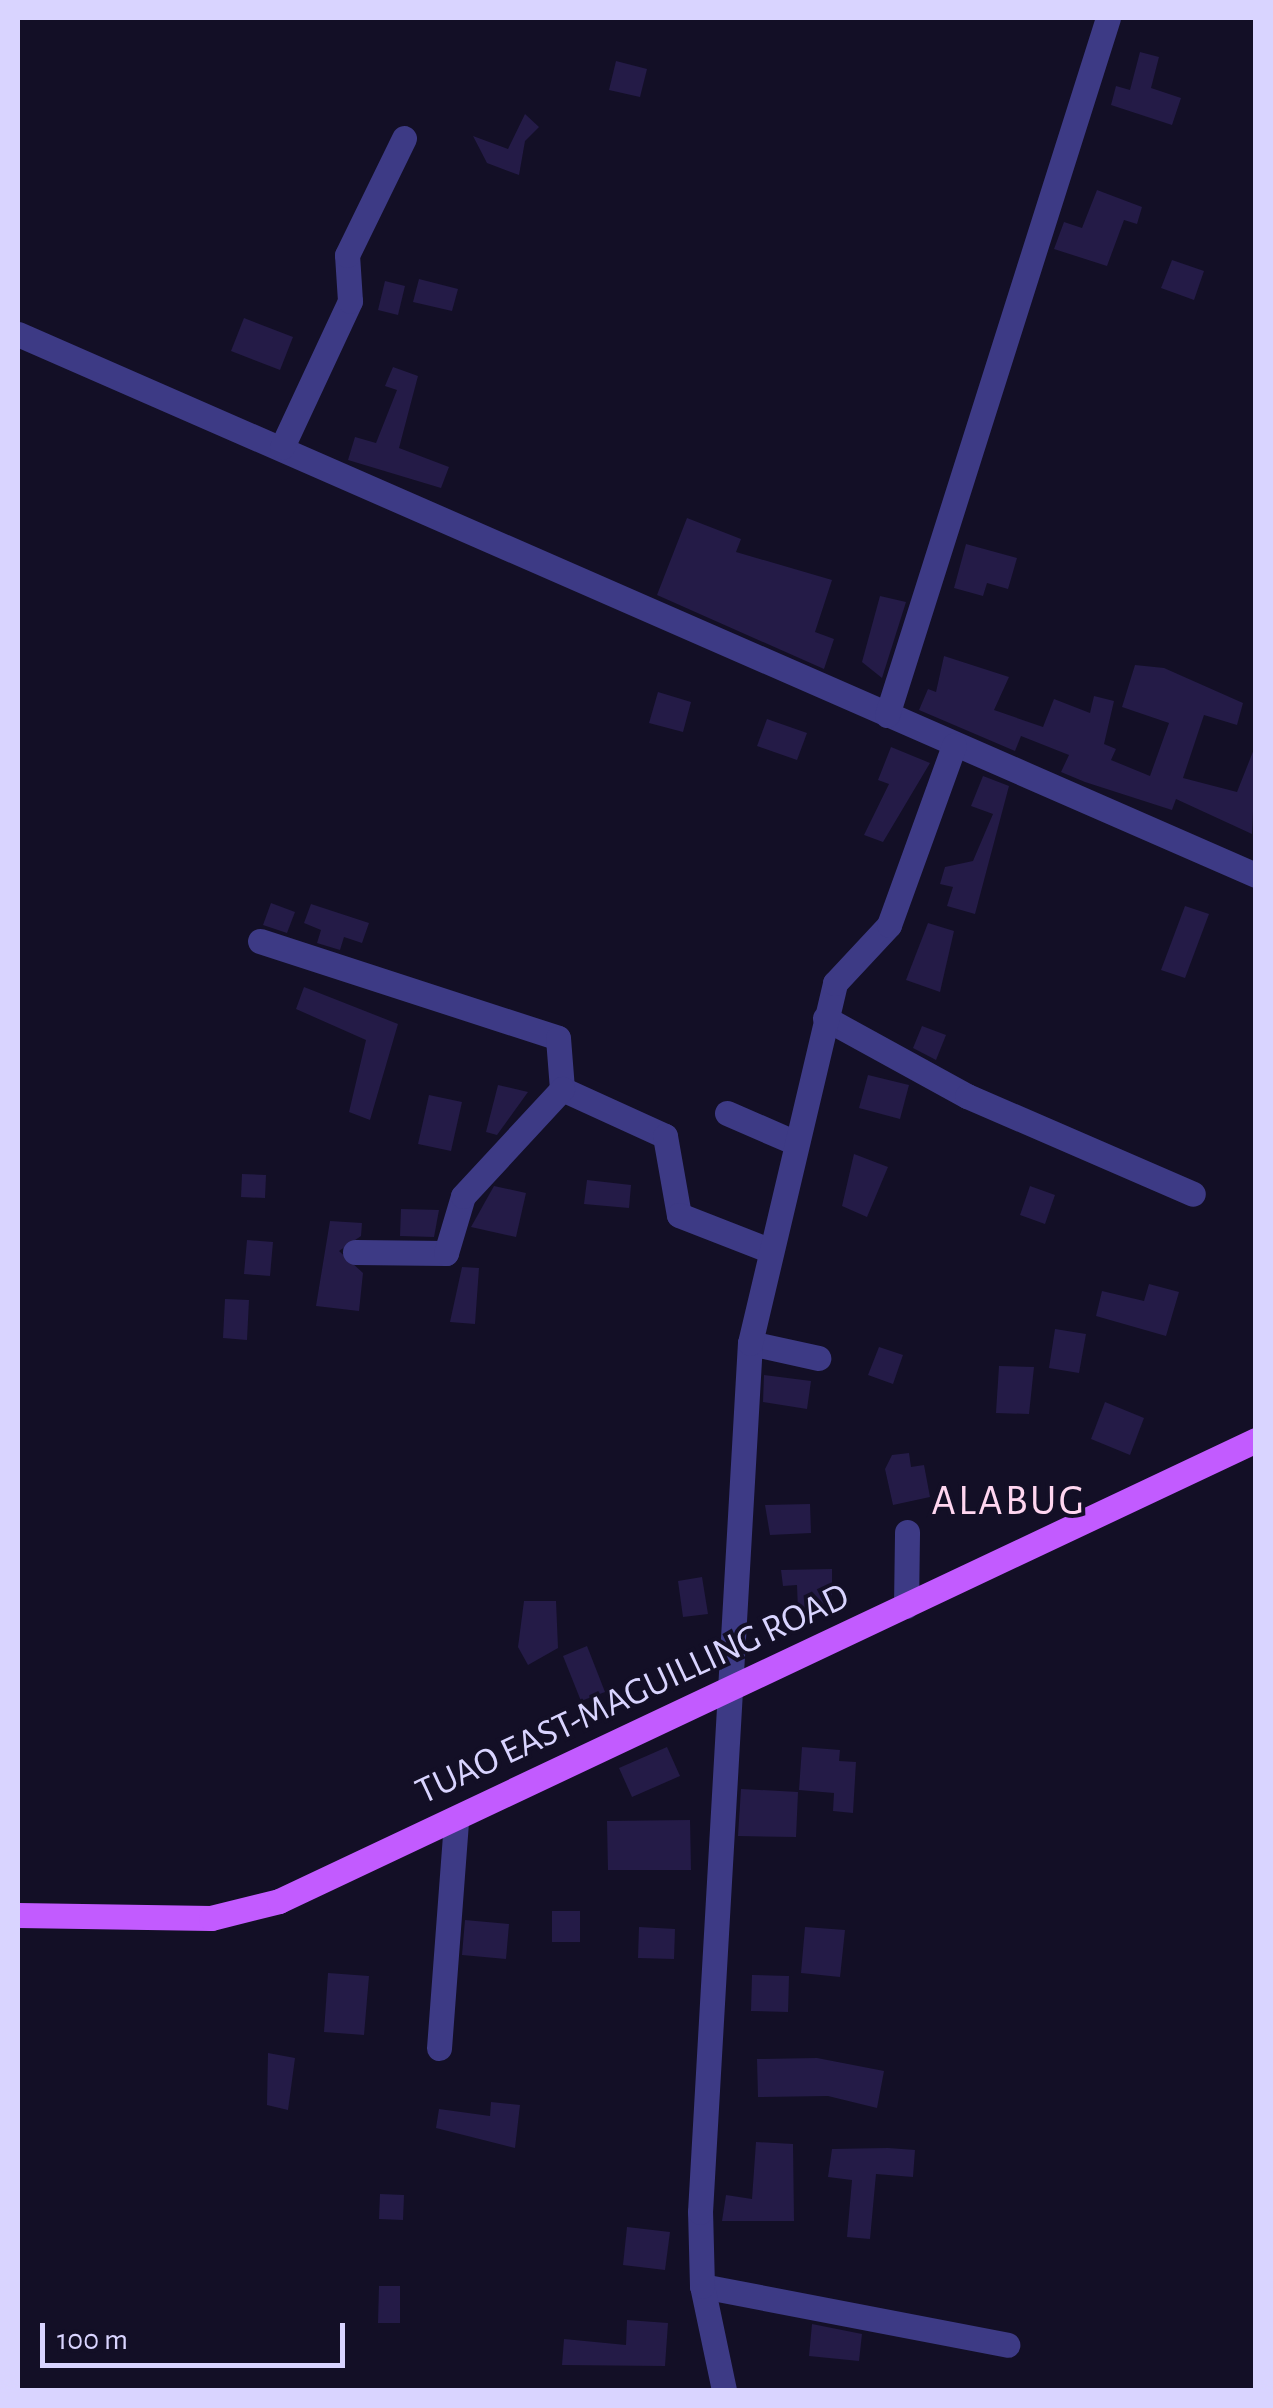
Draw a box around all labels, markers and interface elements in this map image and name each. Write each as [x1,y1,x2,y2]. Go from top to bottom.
district label: ALABUG [931,1476,1087,1526]
street label: TUAO EAST-MAGUILLING ROAD [409,1574,857,1816]
scale bar [45,2303,350,2365]
text: 100 m [57,2325,128,2355]

